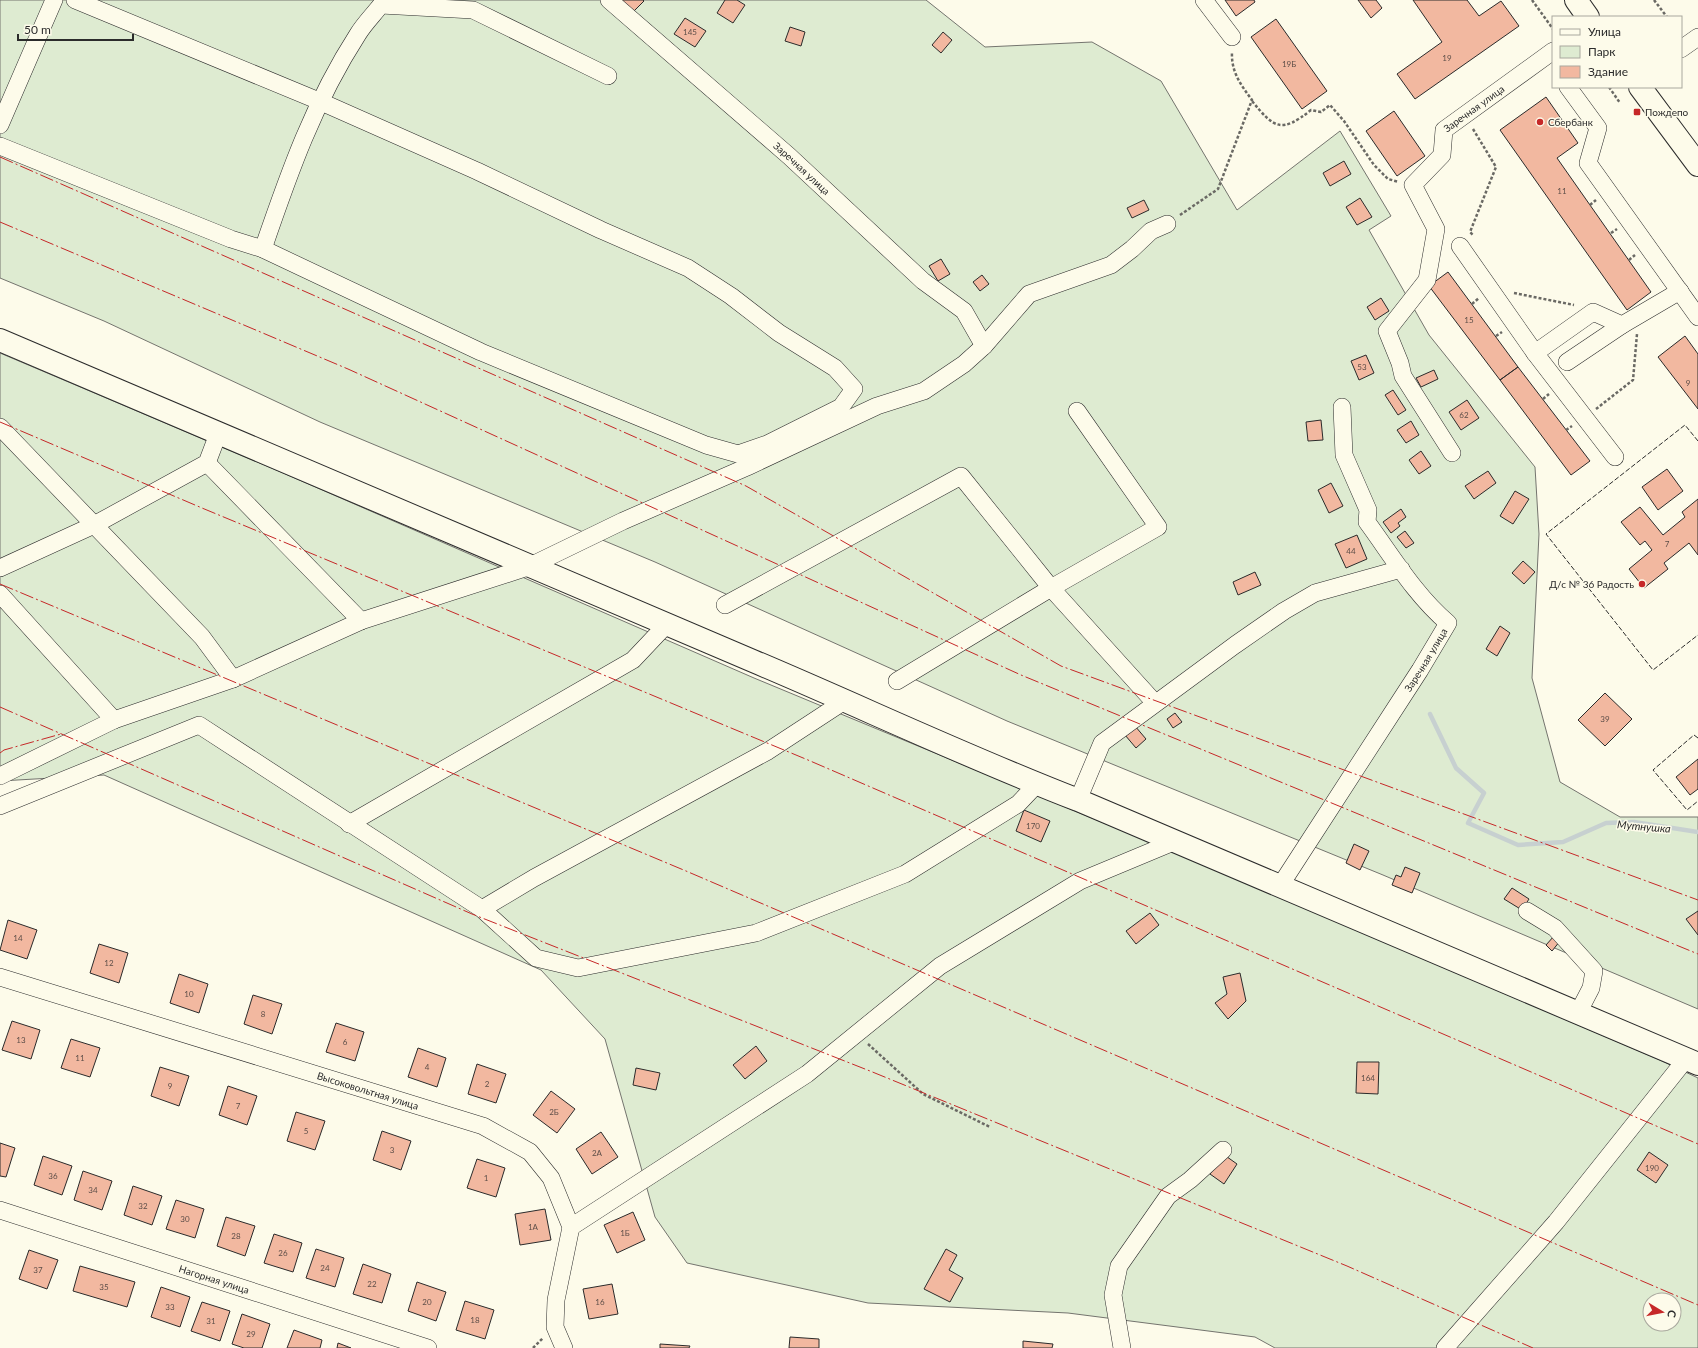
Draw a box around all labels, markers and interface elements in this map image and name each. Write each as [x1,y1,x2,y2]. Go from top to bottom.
scale bar [18,16,133,42]
legend [1552,16,1682,88]
text: 50 m [24,22,51,37]
text: Улица [1588,24,1621,39]
house number: 145 [683,27,697,37]
text: Парк [1588,44,1616,59]
house number: 19 [1442,53,1452,63]
house number: 19Б [1282,59,1296,69]
text: Здание [1588,64,1628,79]
street label: Заречная улица [1441,82,1507,134]
place label: Пождепо [1645,106,1689,118]
marker: Пождепо [1632,107,1642,117]
place label: Сбербанк [1548,116,1594,128]
marker: Сбербанк [1535,117,1545,127]
street label: Заречная улица [771,139,833,197]
house number: 11 [1557,186,1567,196]
house number: 15 [1464,315,1474,325]
house number: 53 [1357,362,1367,372]
house number: 9 [1686,378,1691,388]
house number: 62 [1459,410,1469,420]
house number: 7 [1665,539,1670,549]
house number: 44 [1346,546,1356,556]
place label: Д/с № 36 Радость [1549,578,1634,590]
marker: Д/с № 36 Радость [1637,579,1647,589]
street label: Заречная улица [1402,626,1450,694]
house number: 39 [1600,714,1610,724]
water label: Мутнушка [1617,817,1672,835]
house number: 170 [1026,821,1040,831]
house number: 14 [13,933,23,943]
house number: 12 [104,958,114,968]
house number: 10 [184,989,194,999]
house number: 8 [261,1009,266,1019]
house number: 13 [16,1035,26,1045]
house number: 6 [343,1037,348,1047]
house number: 11 [75,1053,85,1063]
house number: 4 [425,1062,430,1072]
street label: Высоковольтная улица [316,1069,420,1112]
house number: 164 [1361,1073,1375,1083]
house number: 2 [485,1079,490,1089]
house number: 9 [168,1081,173,1091]
house number: 7 [236,1101,241,1111]
house number: 2Б [549,1107,559,1117]
house number: 5 [304,1126,309,1136]
house number: 3 [390,1145,395,1155]
house number: 2А [592,1148,603,1158]
house number: 190 [1645,1163,1659,1173]
house number: 36 [48,1171,58,1181]
house number: 1 [484,1173,489,1183]
house number: 34 [88,1185,98,1195]
house number: 32 [138,1201,148,1211]
house number: 30 [180,1214,190,1224]
house number: 1А [528,1222,539,1232]
house number: 1Б [620,1228,630,1238]
house number: 28 [231,1231,241,1241]
house number: 26 [278,1248,288,1258]
street label: Нагорная улица [177,1262,251,1296]
house number: 24 [320,1263,330,1273]
house number: 37 [33,1265,43,1275]
house number: 22 [367,1279,377,1289]
house number: 35 [99,1282,109,1292]
north arrow [1642,1292,1682,1332]
house number: 20 [422,1297,432,1307]
house number: 16 [595,1297,605,1307]
house number: 33 [165,1302,175,1312]
text: С [1665,1309,1679,1319]
house number: 18 [470,1315,480,1325]
house number: 31 [206,1316,216,1326]
house number: 29 [246,1329,256,1339]

